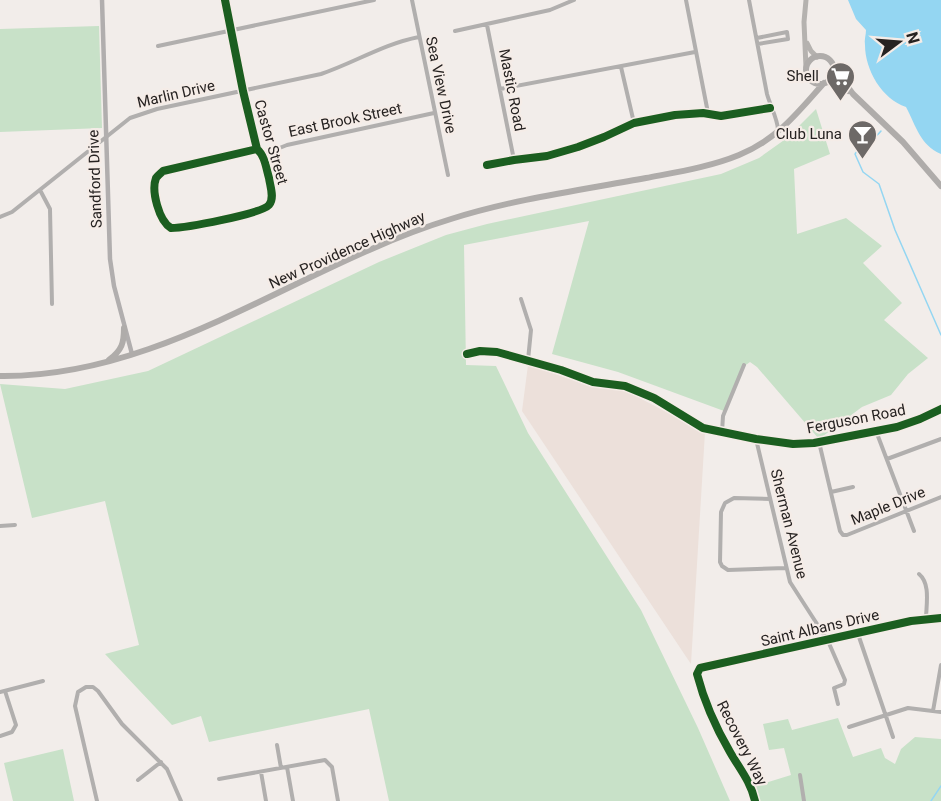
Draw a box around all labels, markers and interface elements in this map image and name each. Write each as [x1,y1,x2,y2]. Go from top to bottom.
north arrow [869,12,929,72]
text: N [902,30,924,46]
street label: Sea View Drive [422,35,460,135]
street label: Mastic Road [495,47,529,133]
supermarket icon: Shell [824,60,856,102]
place label: Shell [787,67,819,85]
street label: Marlin Drive [135,76,217,112]
street label: Castor Street [250,98,292,187]
street label: East Brook Street [287,99,403,141]
bar icon: Club Luna [847,118,879,160]
place label: Club Luna [776,125,842,143]
street label: Sandford Drive [84,129,106,228]
street label: New Providence Highway [266,207,428,293]
street label: Ferguson Road [805,401,907,437]
street label: Sherman Avenue [767,467,811,581]
street label: Maple Drive [848,483,928,529]
street label: Saint Albans Drive [759,606,881,650]
street label: Recovery Way [713,698,771,788]

